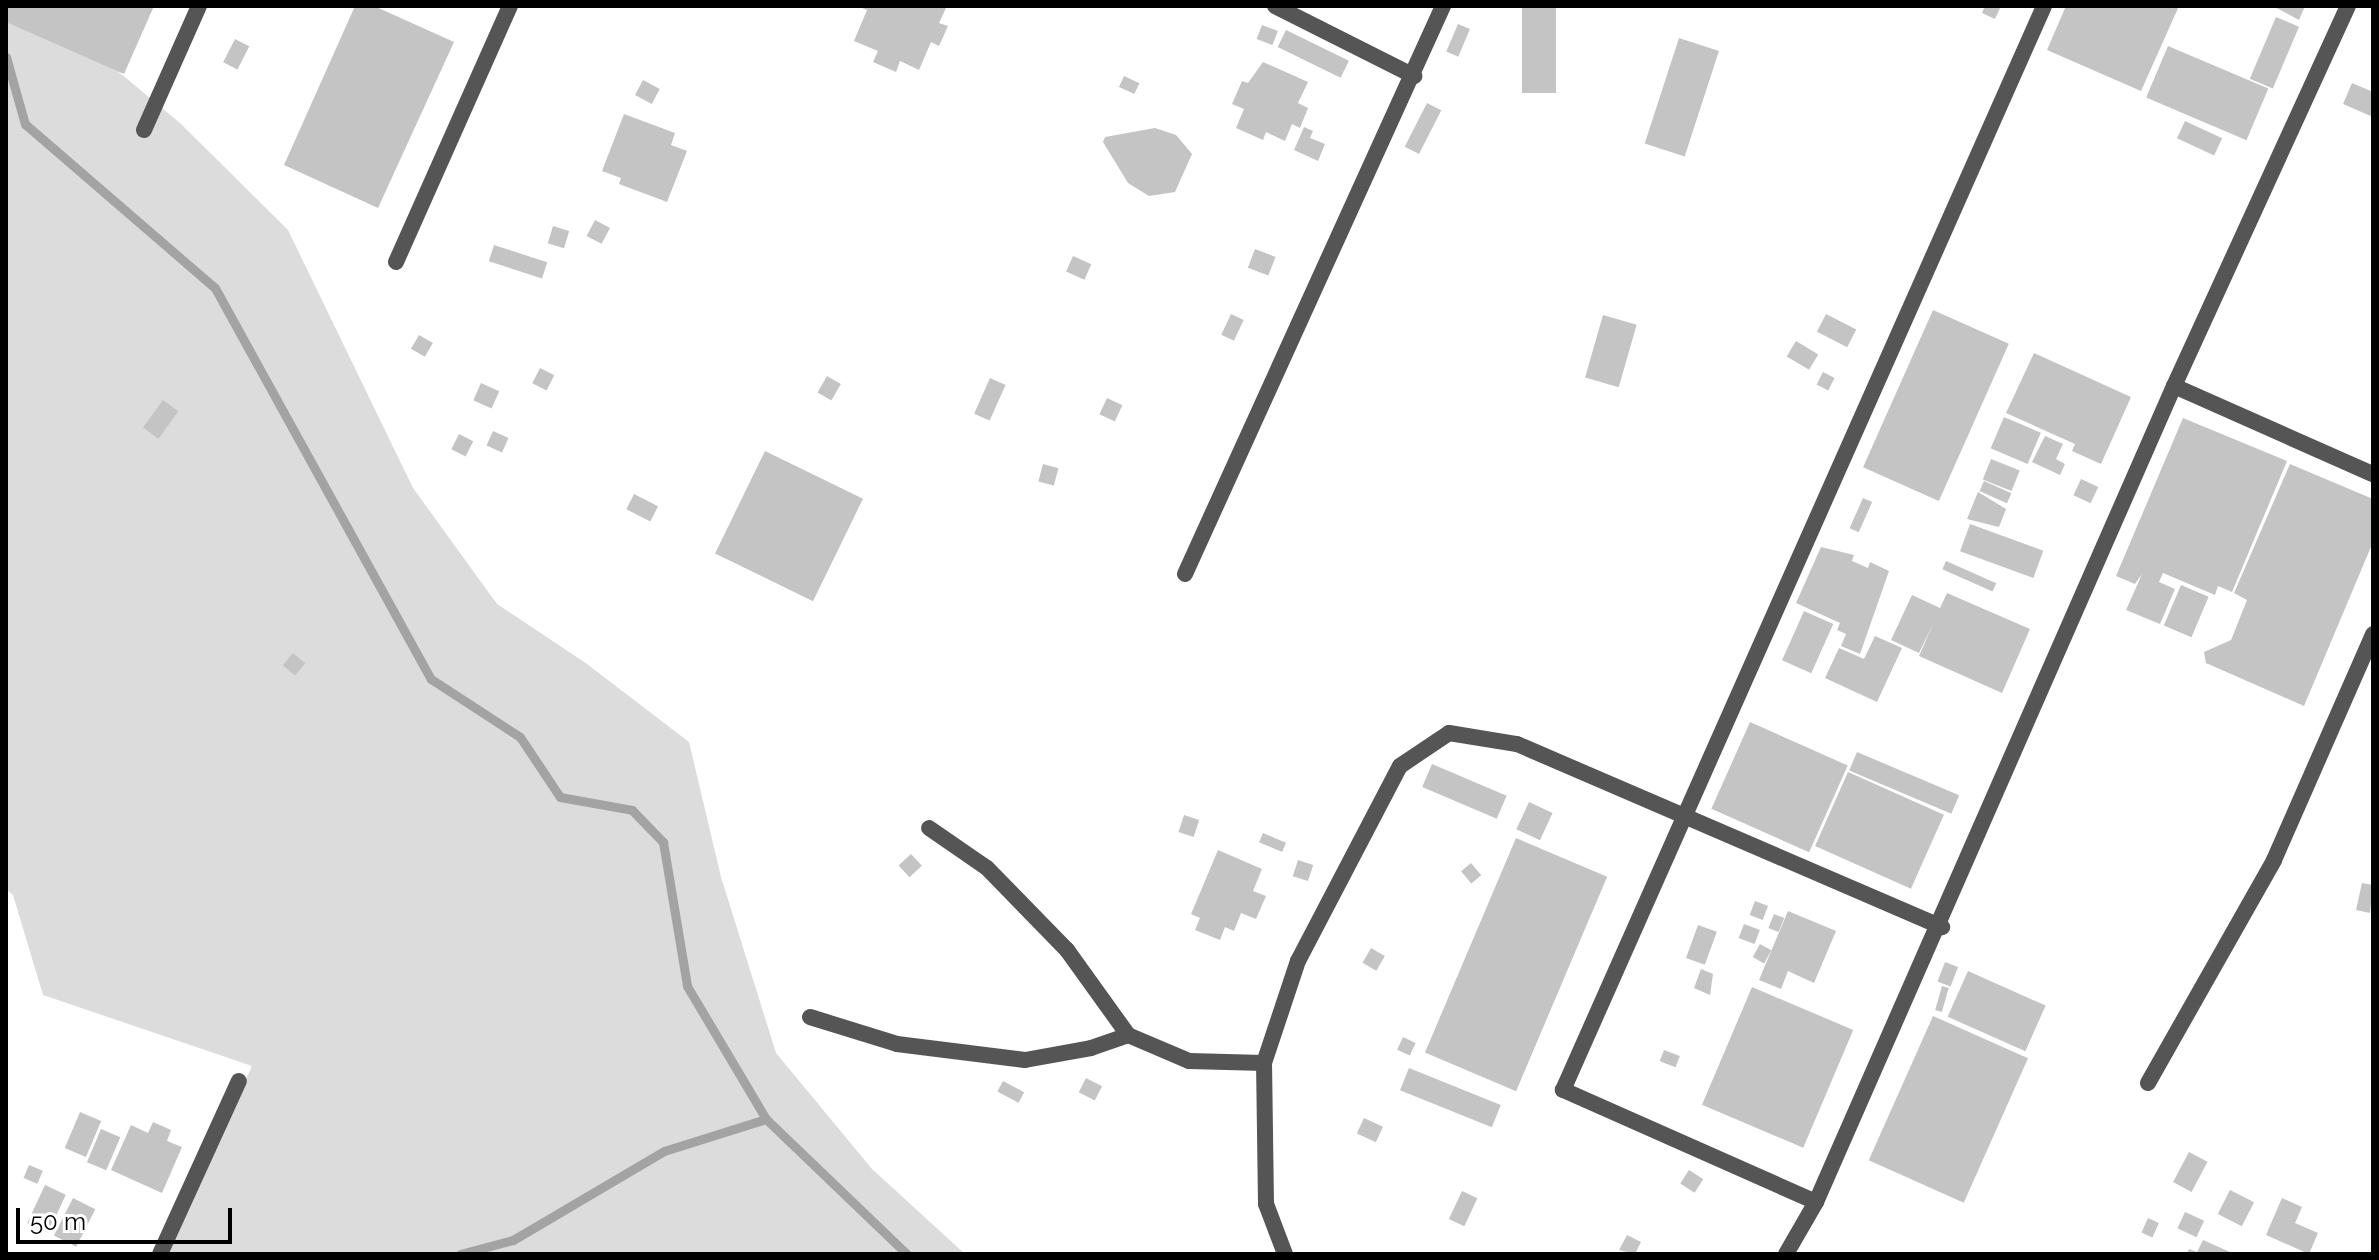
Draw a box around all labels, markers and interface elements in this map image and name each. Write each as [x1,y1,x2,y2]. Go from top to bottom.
scale bar [20,1192,236,1242]
text: 50 m [30,1207,86,1236]

